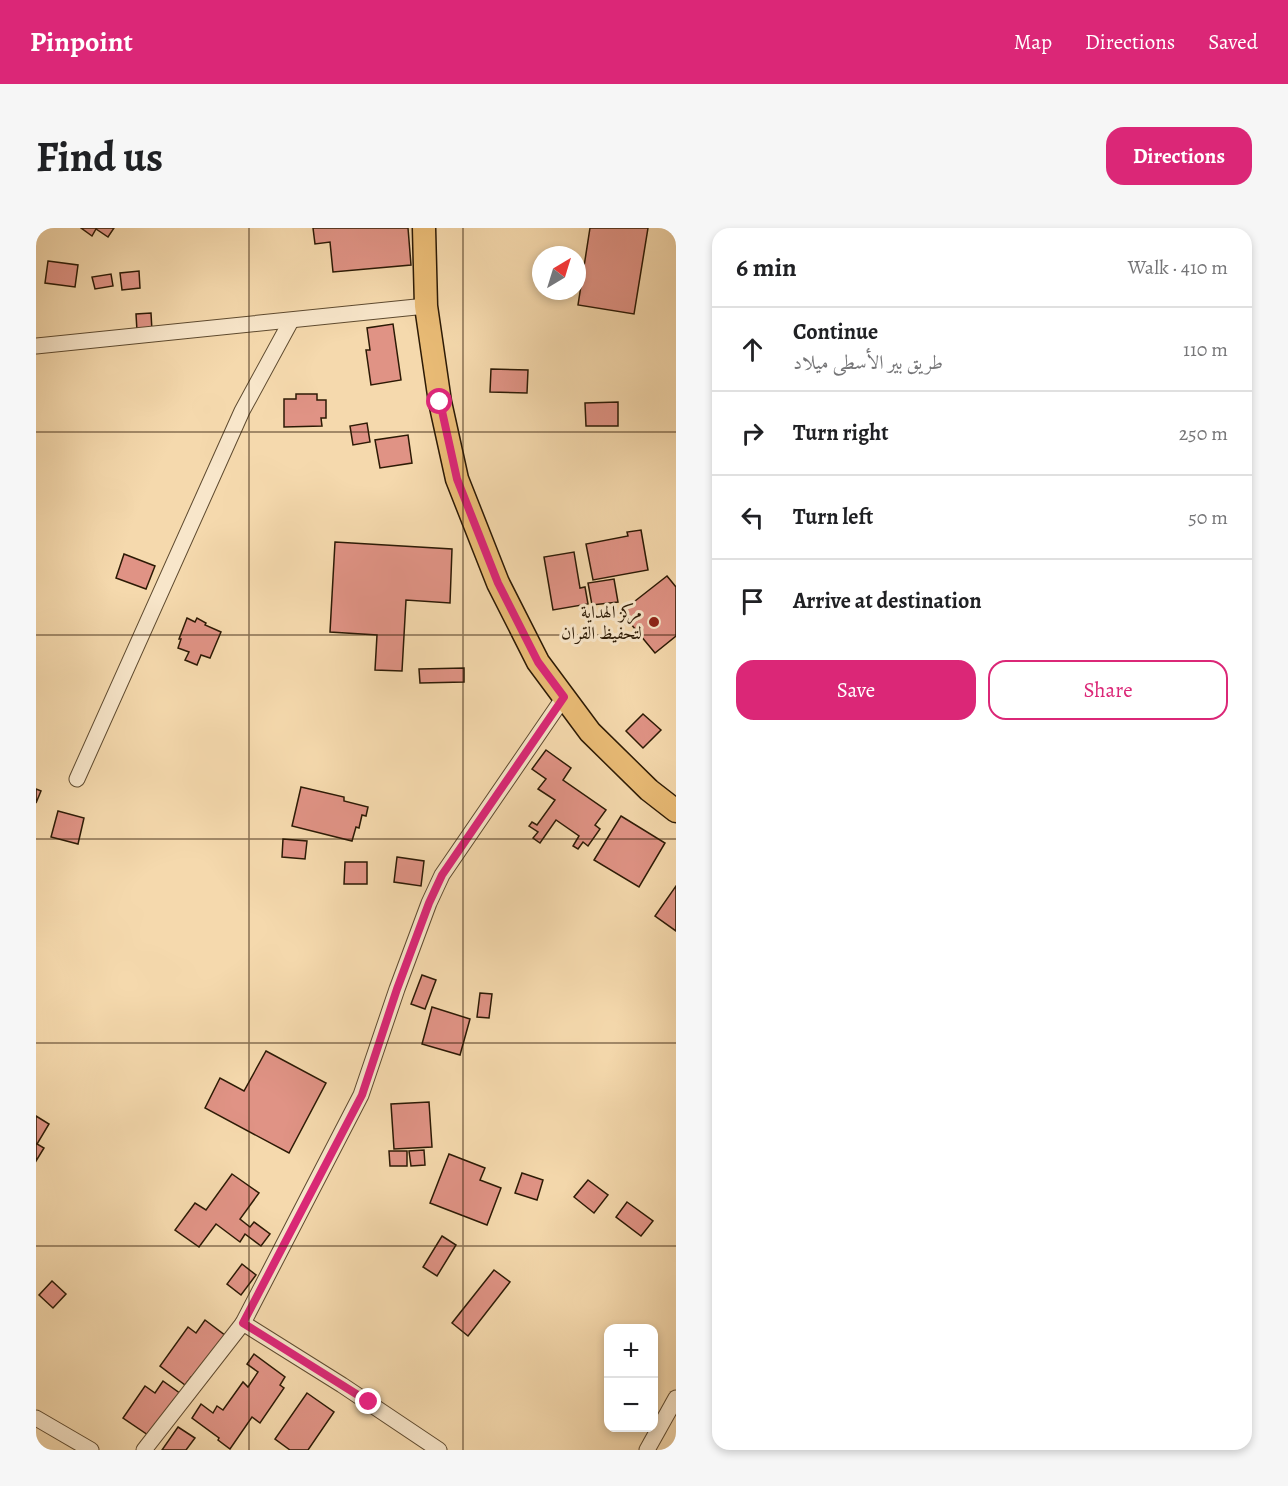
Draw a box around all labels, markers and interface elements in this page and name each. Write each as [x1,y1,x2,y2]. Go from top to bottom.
text: Pinpoint [30,23,133,61]
text: Map [1014,28,1052,56]
text: Directions [1085,28,1175,56]
text: Saved [1208,28,1258,56]
button: Directions [1106,127,1252,185]
text: Find us [36,128,163,185]
north arrow [532,246,586,300]
text: 6 min [736,250,797,285]
text: Walk · 410 m [1128,254,1228,281]
text: Continue [793,317,878,347]
icon: ahead [736,333,769,366]
text: 110 m [1183,336,1228,363]
text: طريق بير الأسطى ميلاد [793,349,943,376]
route start [426,388,452,414]
icon: right [736,417,769,450]
text: Turn right [793,418,889,448]
text: 250 m [1179,420,1228,447]
icon: left [736,501,769,534]
text: Turn left [793,502,873,532]
text: 50 m [1188,504,1228,531]
icon: arrive [736,585,769,618]
text: Arrive at destination [793,586,982,616]
place label: مركز الهداية لتحفيظ القران [561,600,642,645]
marker: مركز الهداية لتحفيظ القران [647,615,661,629]
button: Save [736,660,976,720]
button: Share [988,660,1228,720]
map controls [604,1324,658,1432]
button: + [604,1324,658,1378]
button: − [604,1378,658,1432]
route end [355,1388,381,1414]

